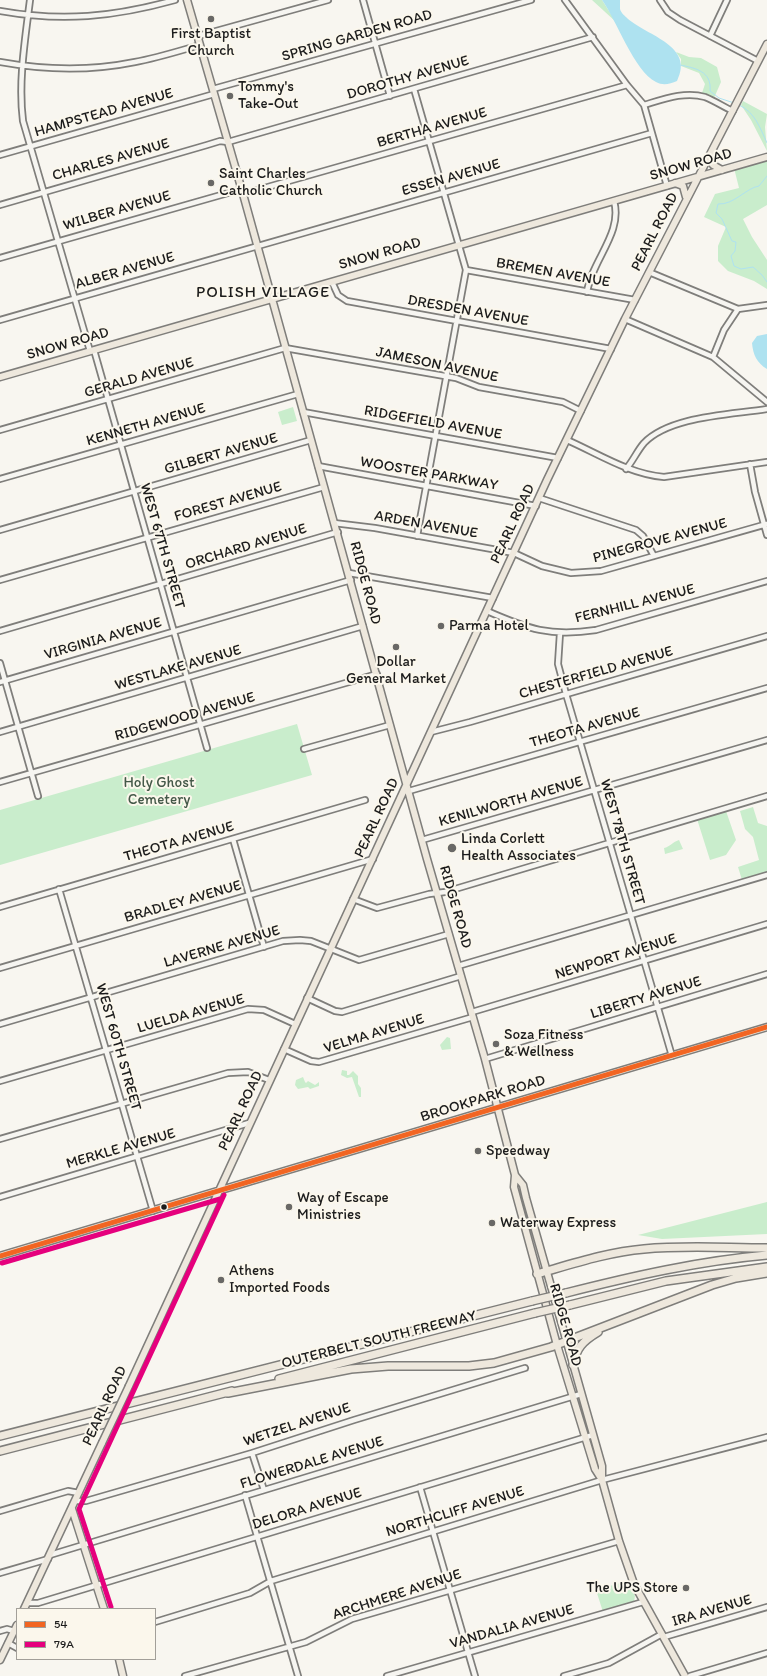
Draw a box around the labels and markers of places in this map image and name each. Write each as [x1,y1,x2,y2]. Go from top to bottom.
marker: First Baptist Church [206,14,216,24]
place label: First Baptist Church [171,25,251,60]
place label: Tommy's Take-Out [238,78,298,113]
marker: Tommy's Take-Out [225,91,235,101]
place label: Saint Charles Catholic Church [219,165,323,200]
marker: Saint Charles Catholic Church [206,178,216,188]
place label: Parma Hotel [449,617,529,635]
marker: Parma Hotel [436,621,446,631]
marker: Dollar General Market [391,642,401,652]
place label: Dollar General Market [346,653,446,688]
place label: Linda Corlett Health Associates [461,830,576,865]
marker: Linda Corlett Health Associates [446,842,458,854]
place label: Soza Fitness & Wellness [504,1026,583,1061]
marker: Soza Fitness & Wellness [491,1039,501,1049]
place label: Speedway [486,1142,550,1160]
marker: Speedway [473,1146,483,1156]
place label: Way of Escape Ministries [297,1189,389,1224]
unlabelled marker [159,1202,169,1212]
marker: Way of Escape Ministries [284,1202,294,1212]
place label: Waterway Express [500,1214,616,1232]
marker: Waterway Express [487,1218,497,1228]
place label: Athens Imported Foods [229,1262,330,1297]
marker: Athens Imported Foods [216,1275,226,1285]
place label: The UPS Store [586,1579,678,1597]
marker: The UPS Store [681,1583,691,1593]

